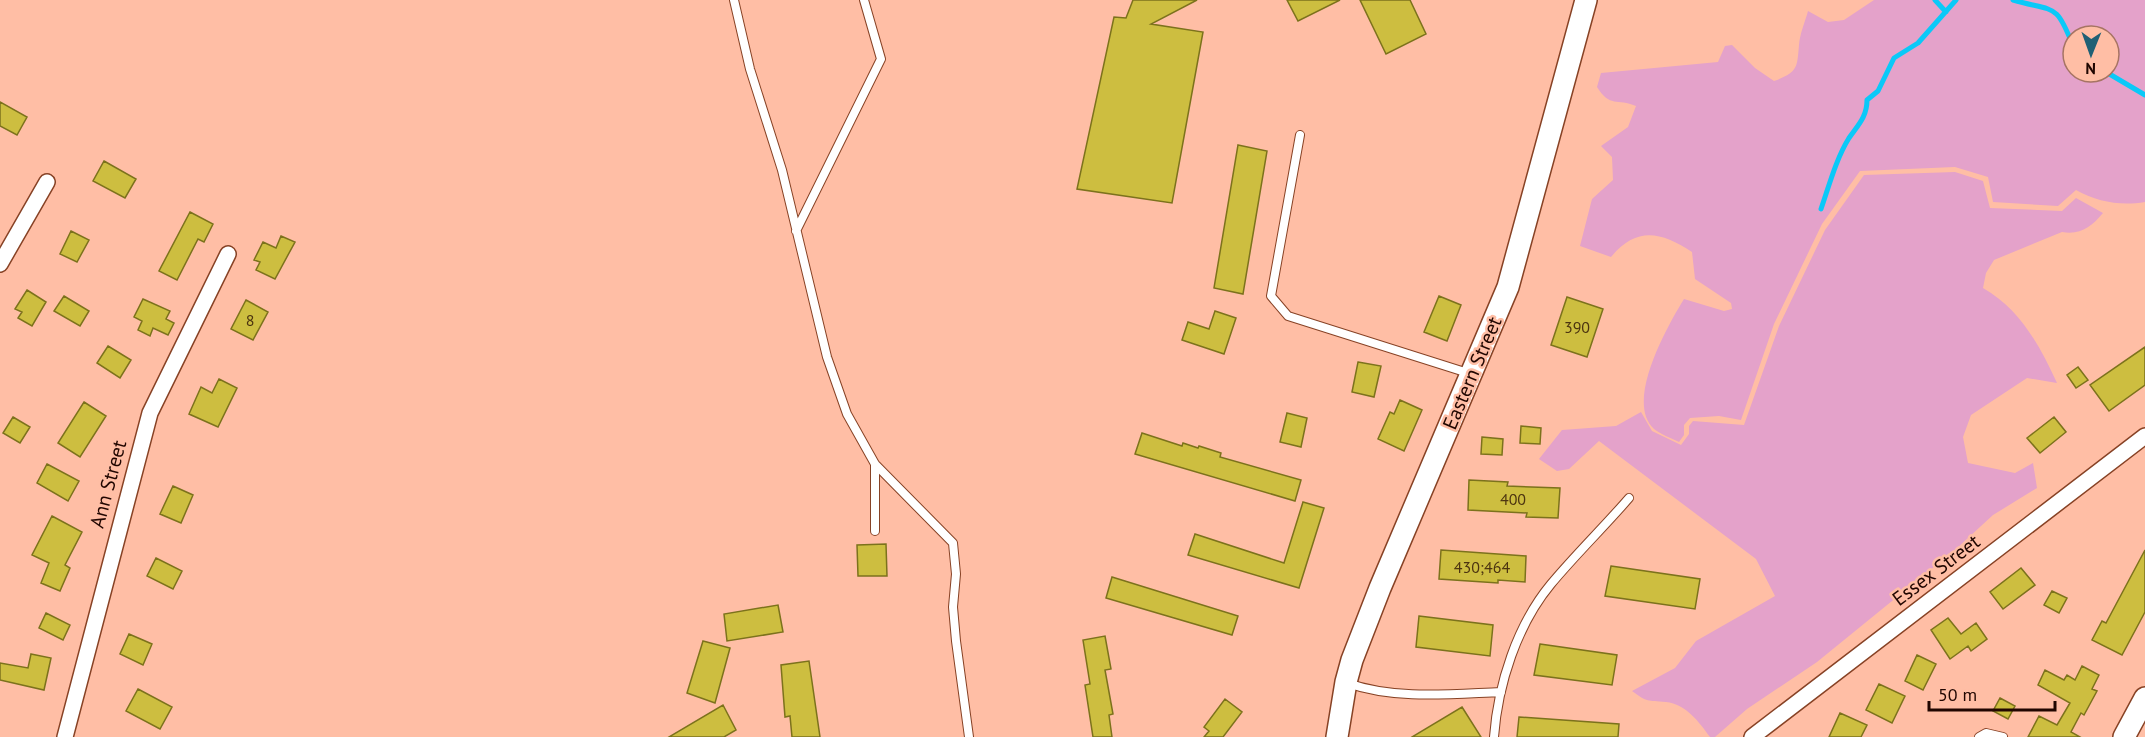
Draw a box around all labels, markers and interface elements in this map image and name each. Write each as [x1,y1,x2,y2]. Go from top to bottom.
north arrow [2061,24,2121,84]
text: N [2085,59,2096,79]
house number: 8 [246,310,254,330]
street label: Eastern Street [1437,313,1507,433]
house number: 390 [1564,317,1590,337]
street label: Ann Street [84,437,132,531]
house number: 400 [1500,489,1526,509]
street label: Essex Street [1887,528,1985,611]
house number: 430;464 [1454,557,1510,577]
scale bar [1929,674,2055,712]
text: 50 m [1938,683,1977,706]

